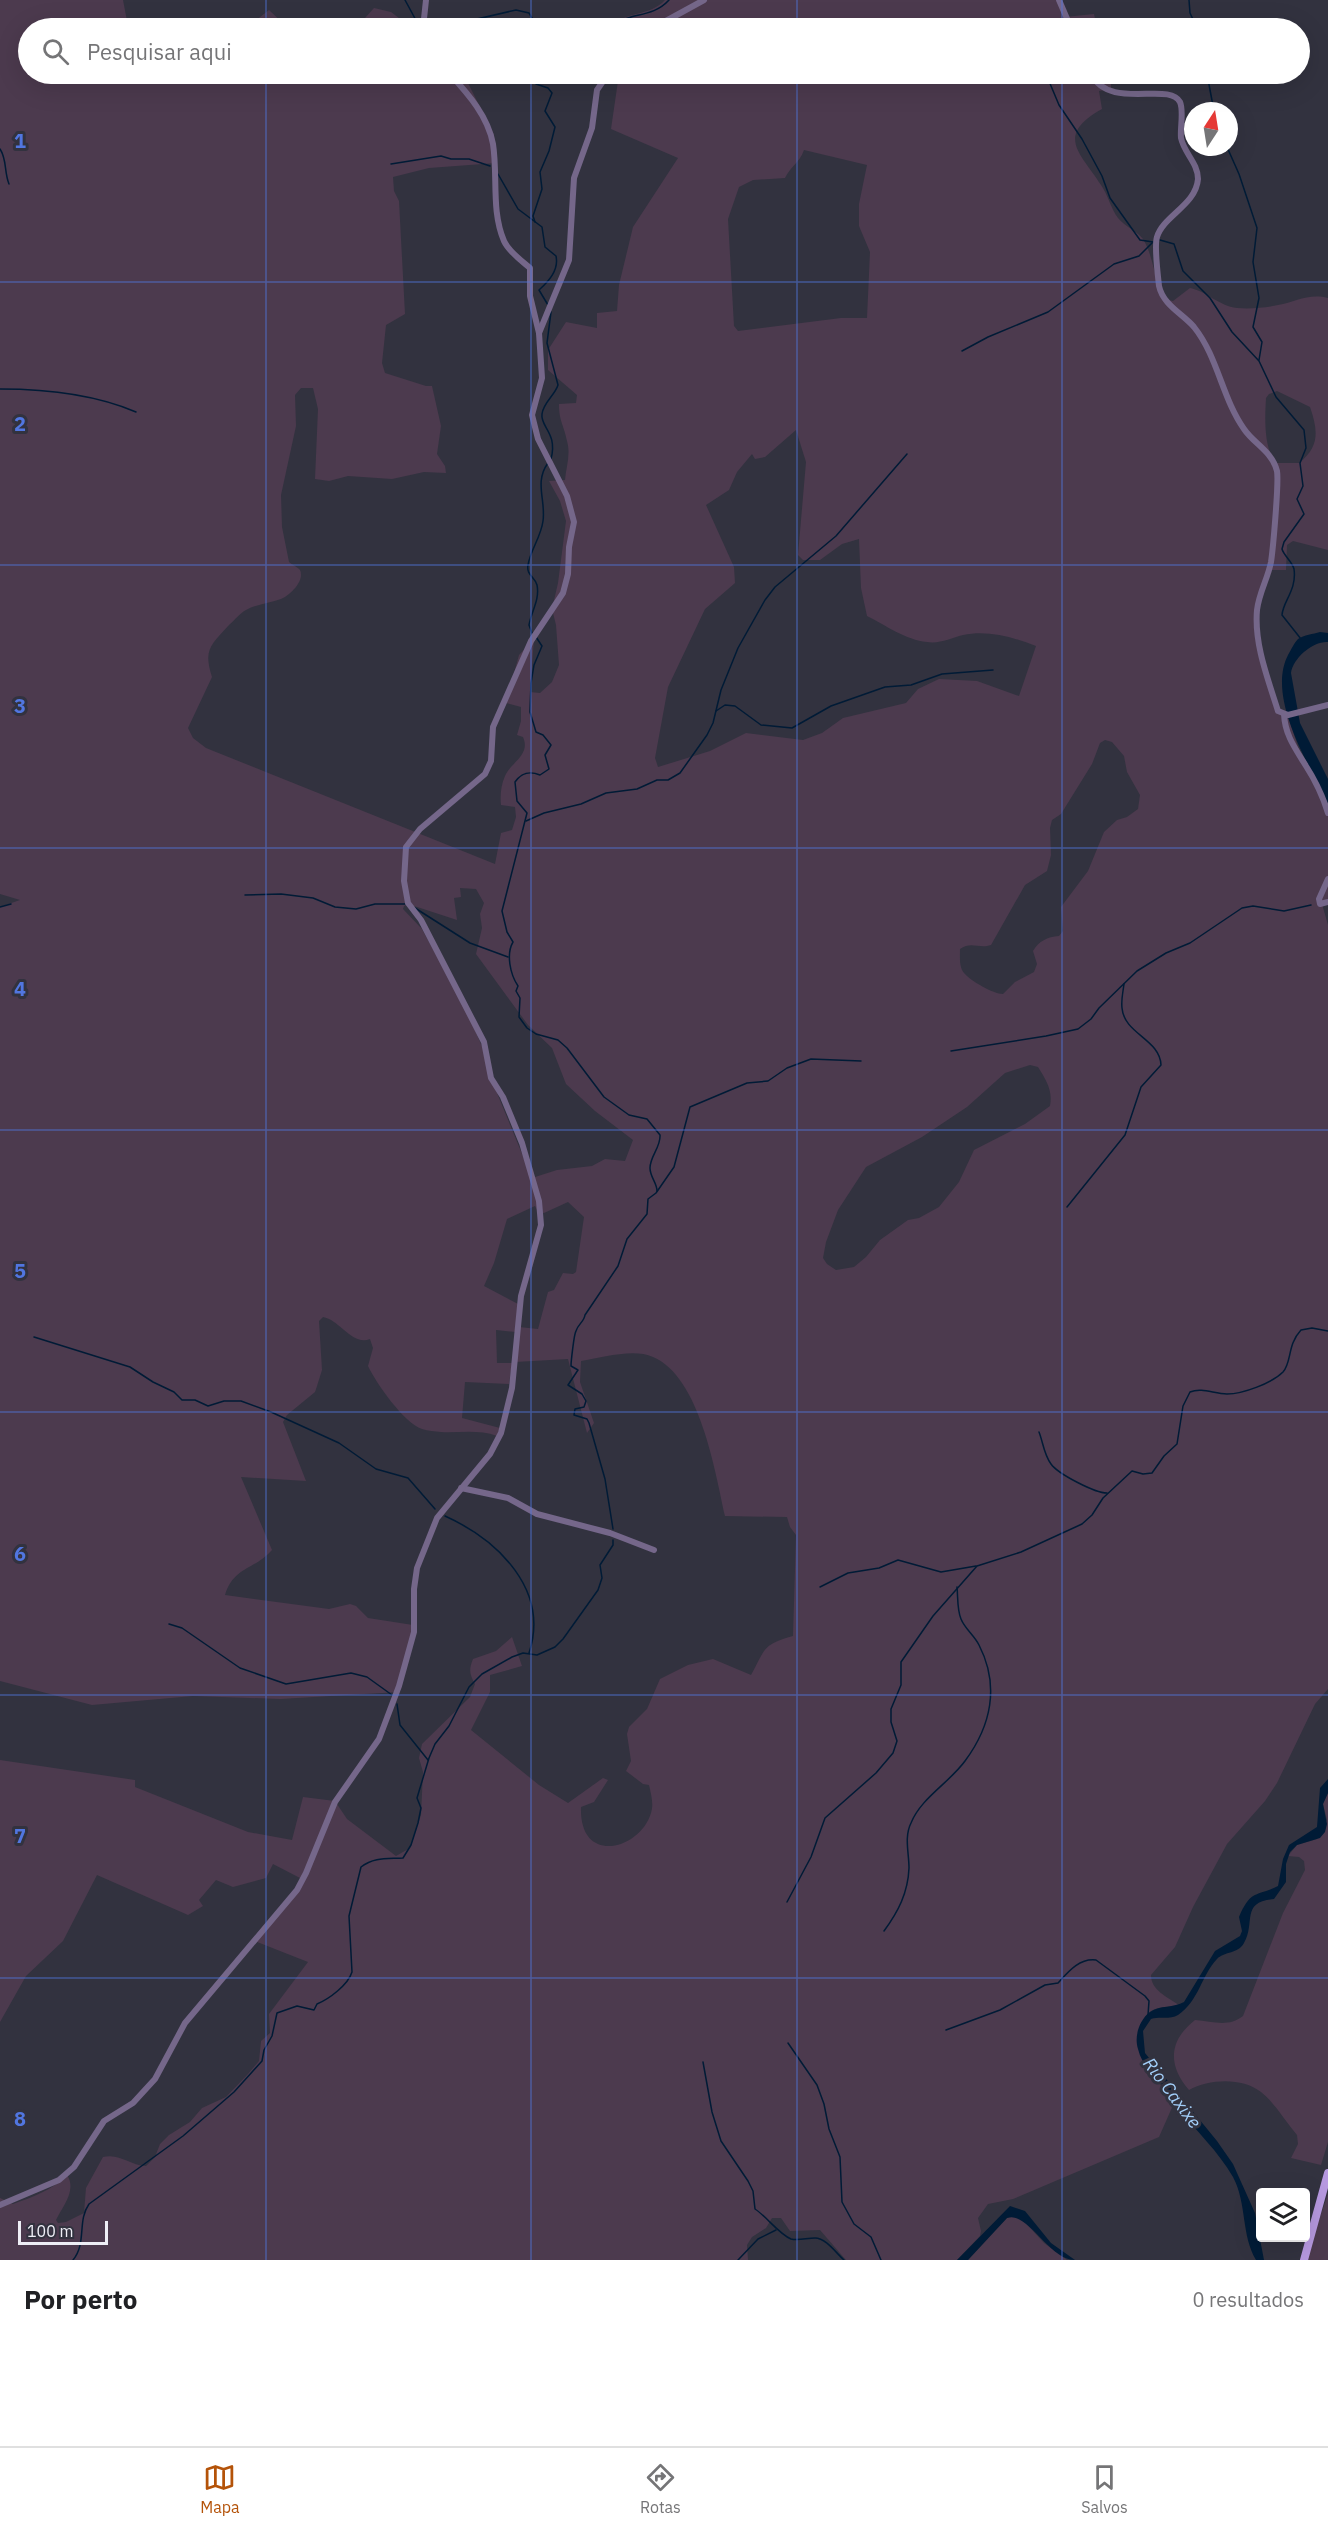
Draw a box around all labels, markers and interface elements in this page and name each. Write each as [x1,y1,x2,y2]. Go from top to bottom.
search box [18,18,1310,84]
icon: search [39,35,72,68]
text: Pesquisar aqui [87,37,232,66]
north arrow [1184,102,1238,156]
text: 1 [14,127,26,154]
text: 2 [14,410,26,437]
text: 3 [14,692,26,719]
text: 4 [14,975,26,1002]
text: 5 [14,1257,26,1284]
text: 6 [14,1540,26,1567]
text: 7 [14,1822,26,1849]
water label: Rio Caxixe [1138,2053,1207,2133]
text: 8 [14,2105,26,2132]
map controls [1256,2188,1310,2242]
button: layers [1256,2188,1310,2242]
scale bar [18,2218,108,2246]
text: 100 m [27,2221,74,2241]
text: Por perto [24,2282,137,2316]
text: 0 resultados [1192,2286,1304,2313]
tab: Mapa [200,2461,240,2517]
tab: Rotas [640,2461,681,2517]
tab: Salvos [1081,2461,1128,2517]

